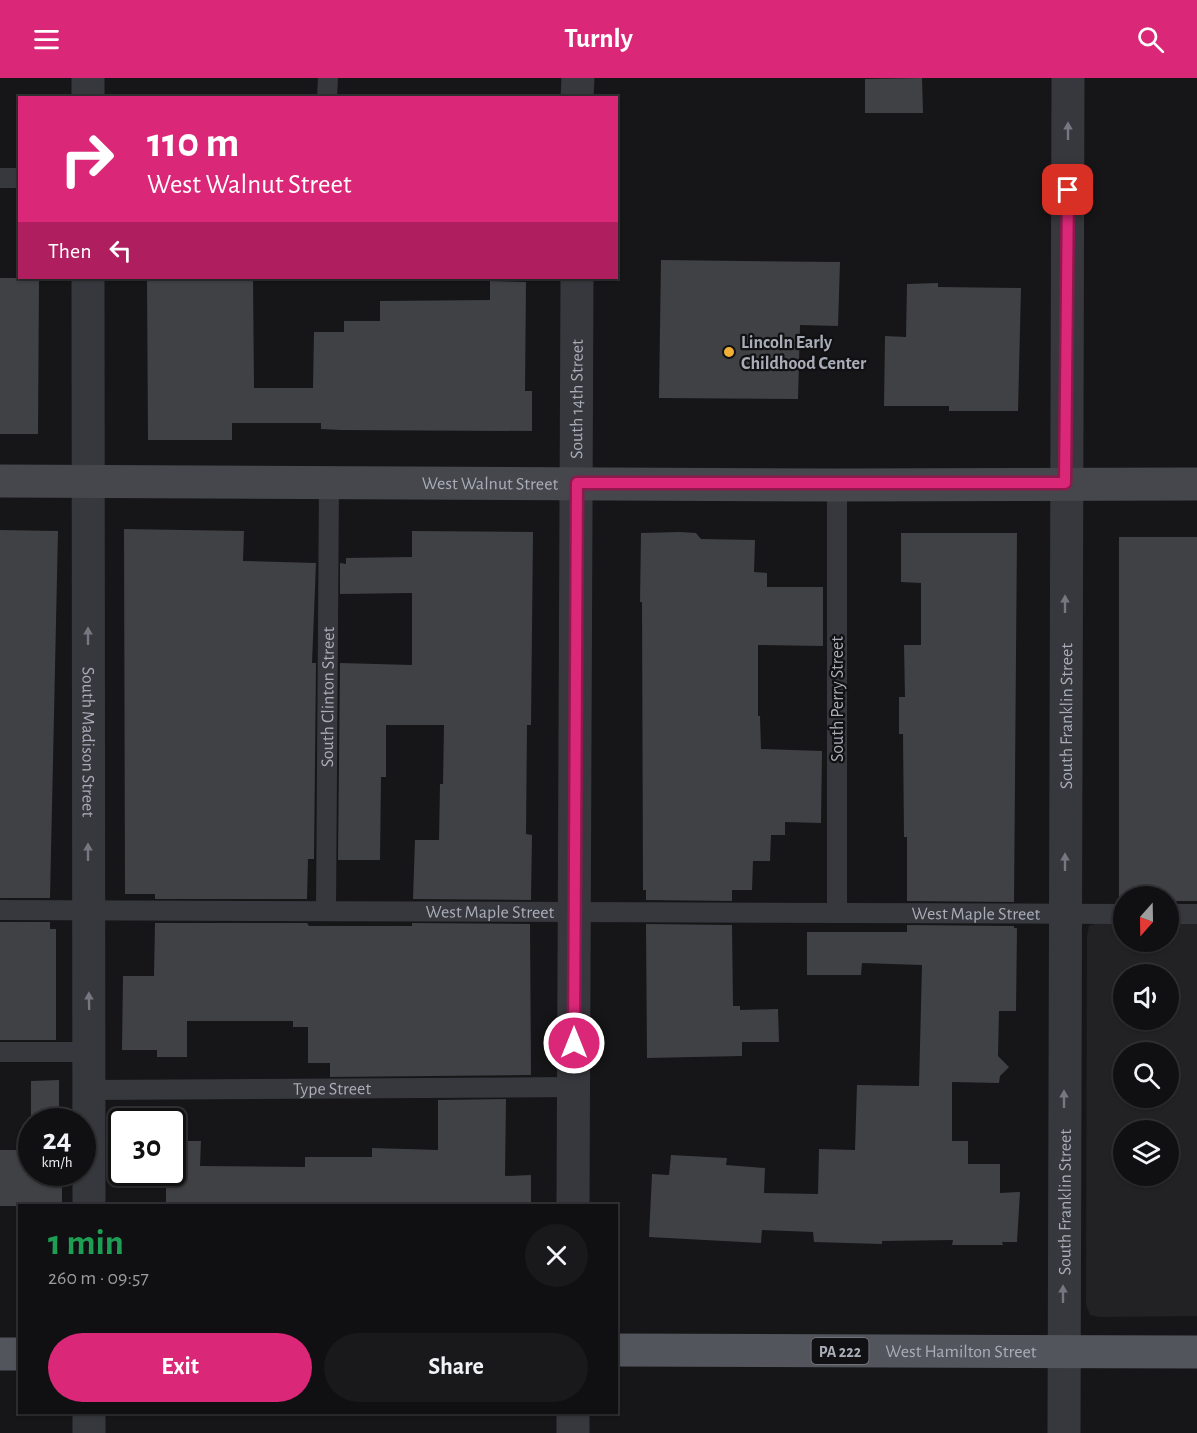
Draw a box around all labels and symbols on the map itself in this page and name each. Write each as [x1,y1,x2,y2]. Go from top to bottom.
one-way arrow [1063,121,1073,140]
pin [1042,164,1093,215]
place label: Lincoln Early Childhood Center [741,334,867,373]
street label: South 14th Street [568,339,587,459]
marker: Lincoln Early Childhood Center [722,345,736,359]
street label: West Walnut Street [422,475,559,494]
one-way arrow [1060,595,1070,614]
one-way arrow [83,626,93,645]
street label: South Clinton Street [319,626,338,767]
street label: South Perry Street [829,636,847,762]
street label: South Franklin Street [1058,643,1076,789]
street label: South Madison Street [78,667,97,817]
one-way arrow [83,842,93,861]
one-way arrow [1060,853,1070,872]
north arrow [1113,886,1179,952]
street label: West Maple Street [426,904,555,922]
street label: West Maple Street [912,905,1041,924]
one-way arrow [84,991,93,1010]
position arrow [542,1011,606,1075]
street label: Type Street [293,1080,371,1099]
one-way arrow [1059,1090,1069,1109]
speed limit sign: 30 [108,1108,186,1186]
street label: South Franklin Street [1056,1129,1075,1275]
one-way arrow [1058,1285,1068,1304]
road number: PA 222 [812,1338,868,1364]
street label: West Hamilton Street [885,1343,1037,1361]

